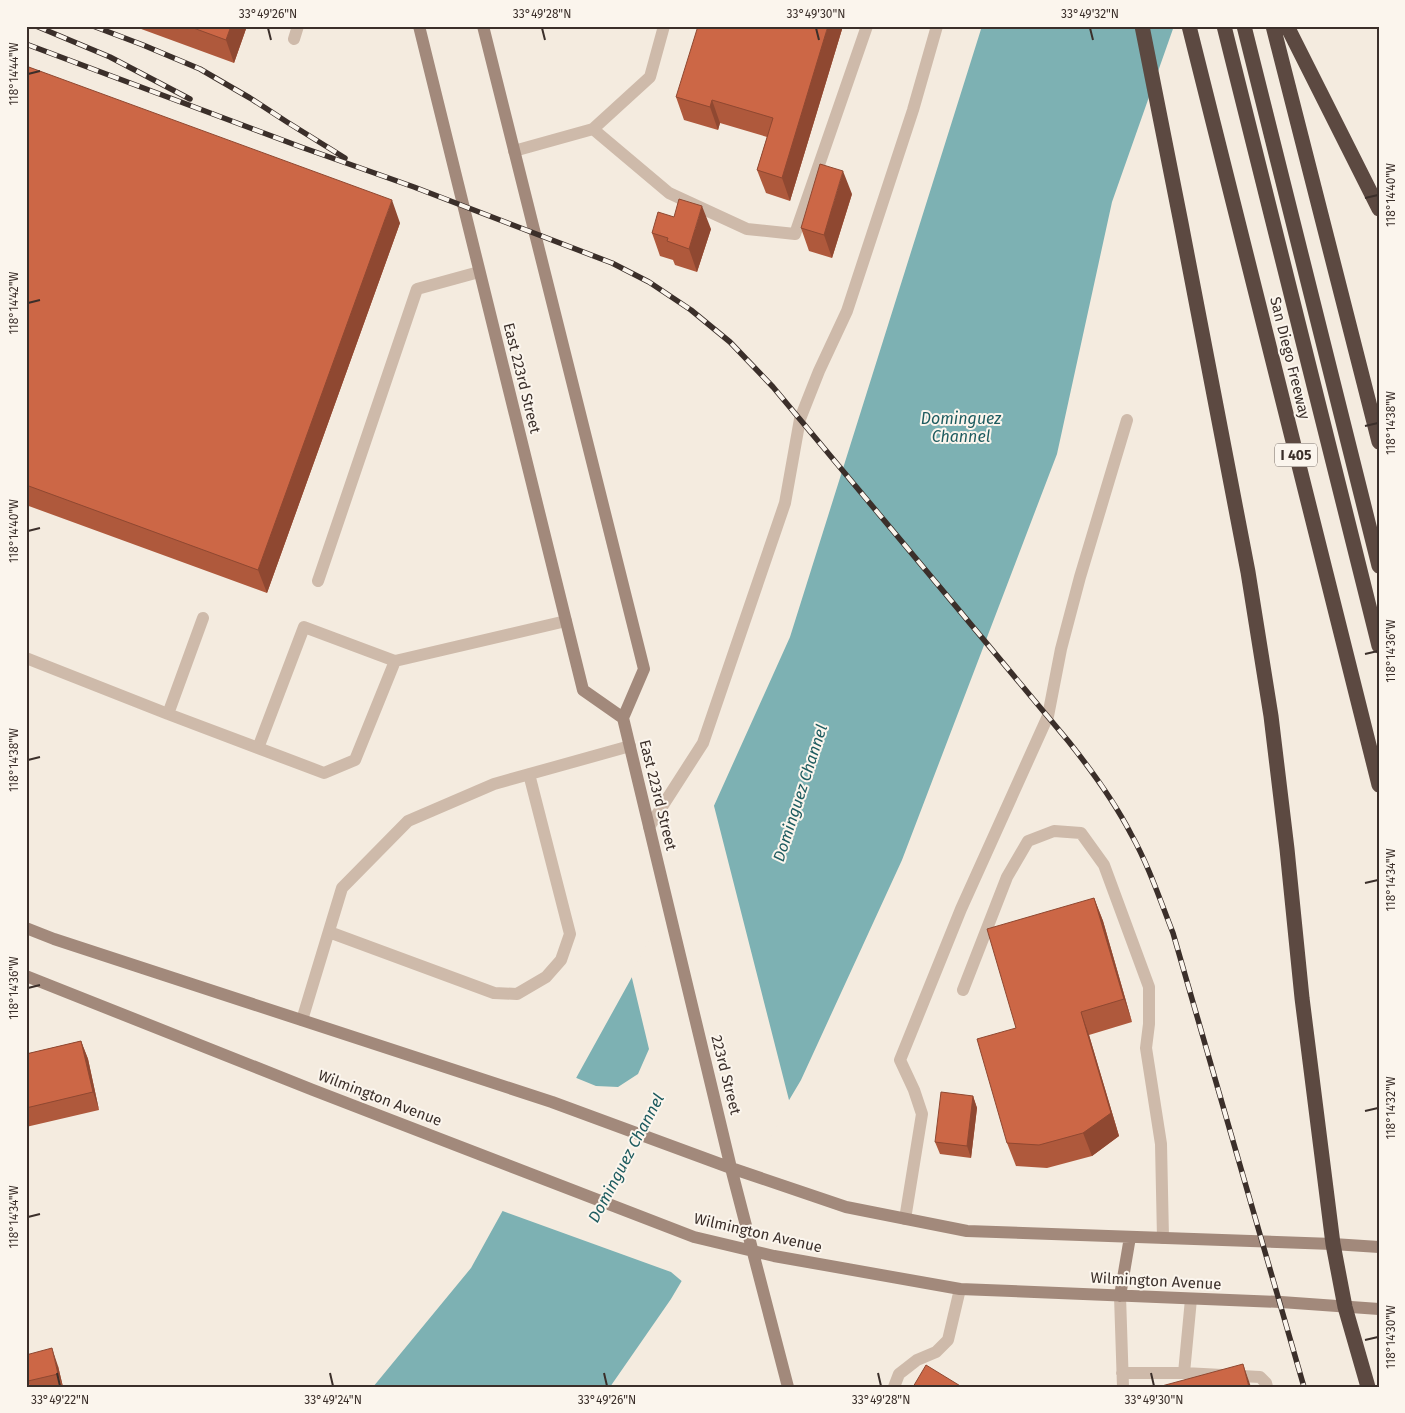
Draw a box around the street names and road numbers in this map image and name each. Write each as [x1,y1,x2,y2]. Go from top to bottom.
street label: San Diego Freeway [1266,295,1314,422]
street label: East 223rd Street [500,321,545,436]
road number: I 405 [1275,444,1317,466]
street label: East 223rd Street [636,738,681,853]
street label: 223rd Street [707,1033,745,1117]
street label: Wilmington Avenue [316,1066,444,1130]
street label: Wilmington Avenue [692,1209,824,1257]
street label: Wilmington Avenue [1090,1269,1222,1293]

